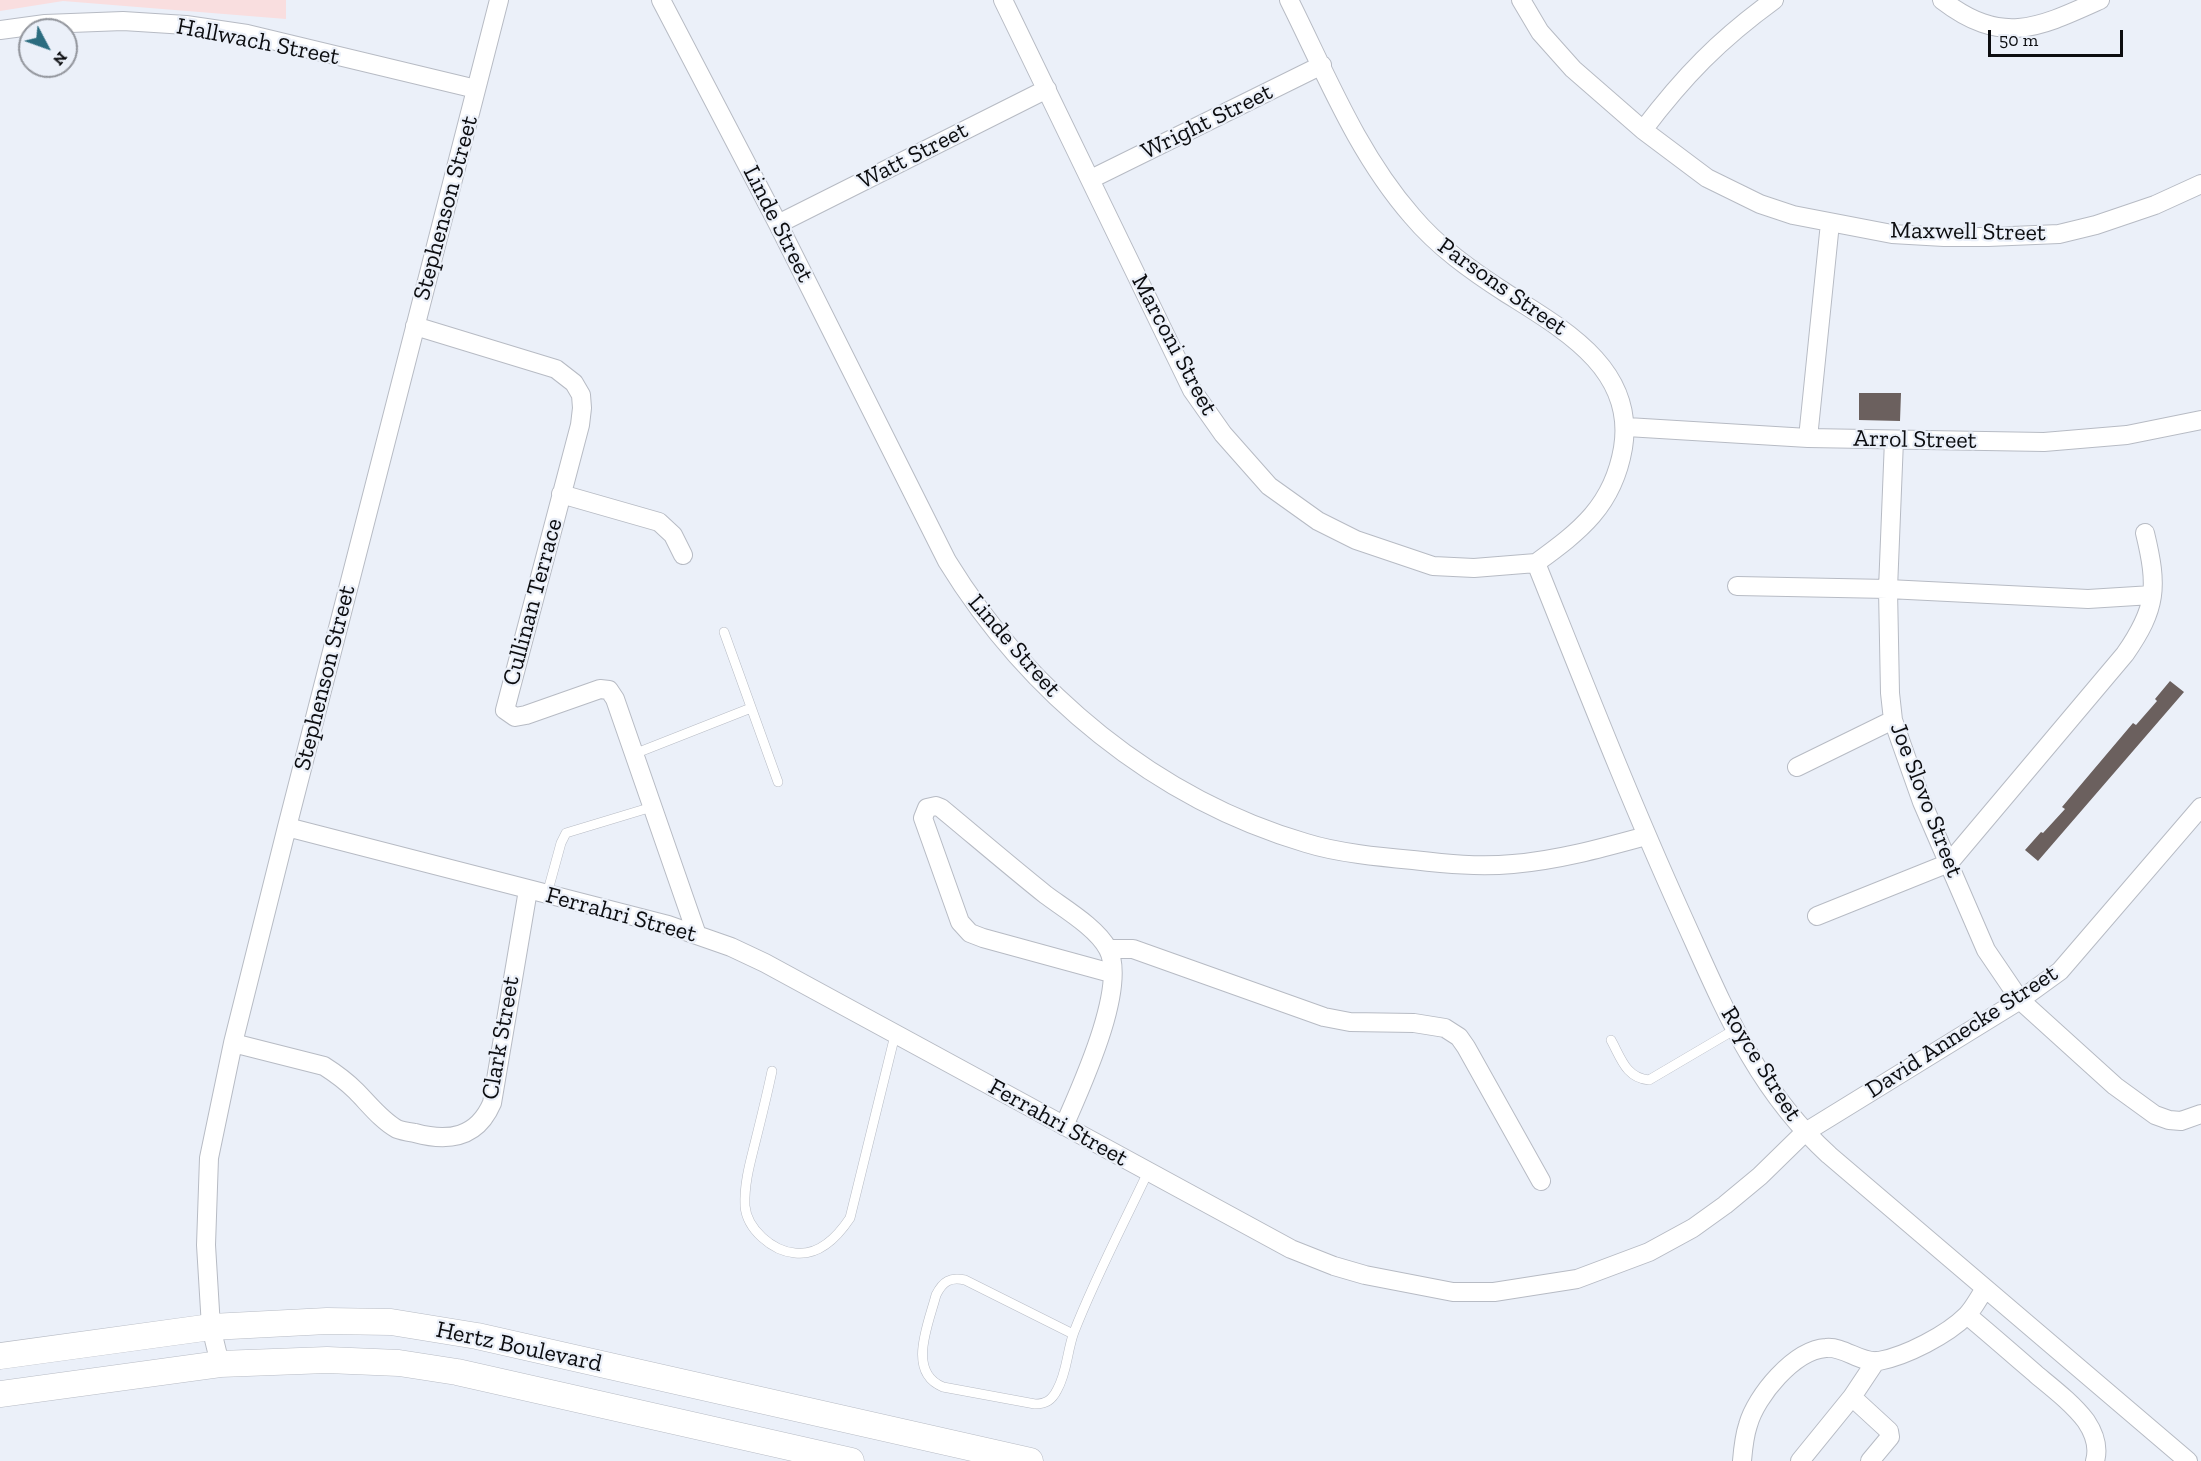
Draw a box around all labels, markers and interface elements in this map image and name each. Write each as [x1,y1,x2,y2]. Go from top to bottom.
street label: Hallwach Street [174,12,342,72]
north arrow [18,18,78,78]
scale bar [1991,18,2126,56]
text: 50 m [1999,29,2038,51]
text: N [49,48,72,70]
street label: Wright Street [1137,78,1277,166]
street label: Stephenson Street [408,113,484,303]
street label: Watt Street [853,116,973,196]
street label: Linde Street [736,161,820,287]
street label: Maxwell Street [1890,216,2046,248]
street label: Parsons Street [1432,232,1572,342]
street label: Marconi Street [1125,270,1223,420]
street label: Arrol Street [1853,425,1977,455]
street label: Cullinan Terrace [497,515,569,689]
street label: Stephenson Street [288,582,362,774]
street label: Linde Street [962,589,1066,703]
street label: Joe Slovo Street [1883,719,1969,881]
street label: Ferrahri Street [542,881,700,949]
street label: David Annecke Street [1861,959,2063,1105]
street label: Clark Street [476,974,526,1102]
street label: Royce Street [1714,1001,1808,1127]
street label: Ferrahri Street [983,1073,1133,1173]
street label: Hertz Boulevard [433,1315,605,1379]

